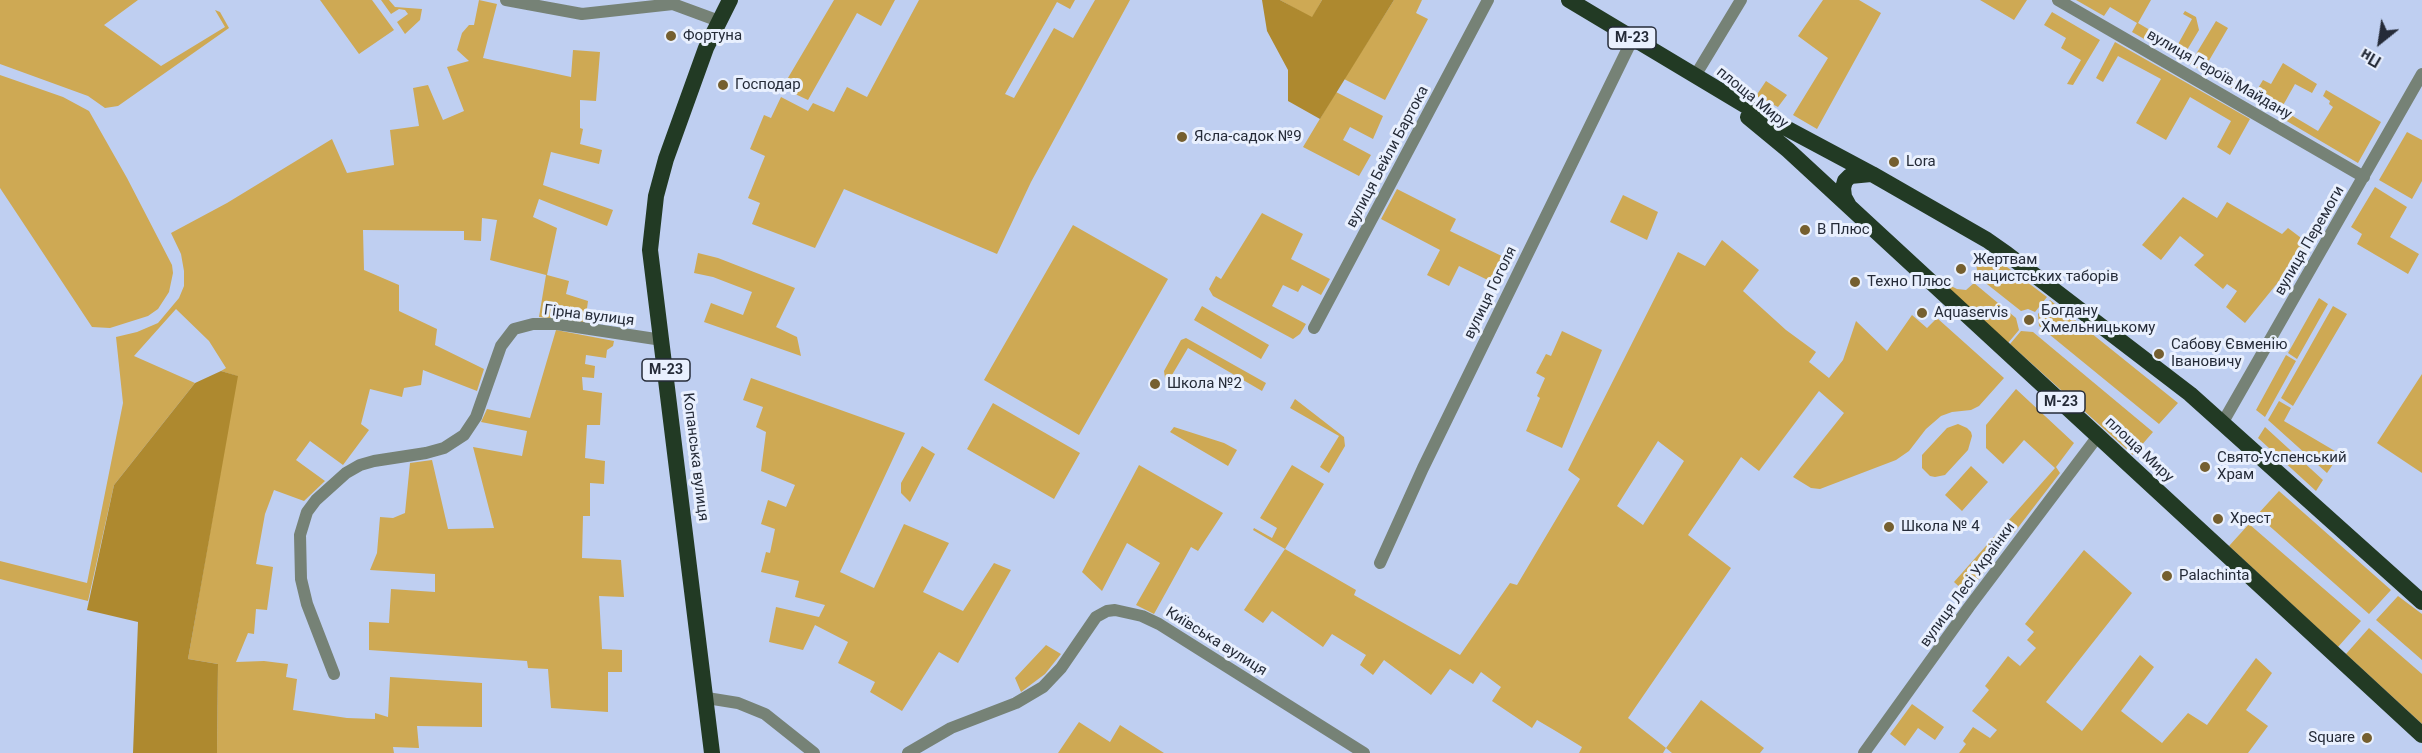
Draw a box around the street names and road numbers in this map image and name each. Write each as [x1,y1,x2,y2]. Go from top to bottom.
street label: вулиця Героїв Майдану [2143,26,2295,124]
road number: М-23 [1608,27,1656,49]
street label: площа Миру [1712,64,1792,132]
street label: вулиця Бейли Бартока [1343,83,1433,231]
street label: вулиця Перемоги [2271,183,2349,299]
street label: вулиця Гоголя [1461,244,1521,342]
street label: Гірна вулиця [543,302,635,330]
road number: М-23 [642,359,690,381]
road number: М-23 [2037,391,2085,413]
street label: Копанська вулиця [678,392,712,522]
street label: площа Миру [2101,414,2177,486]
street label: вулиця Лесі Українки [1917,519,2019,651]
street label: Київська вулиця [1162,604,1270,680]

